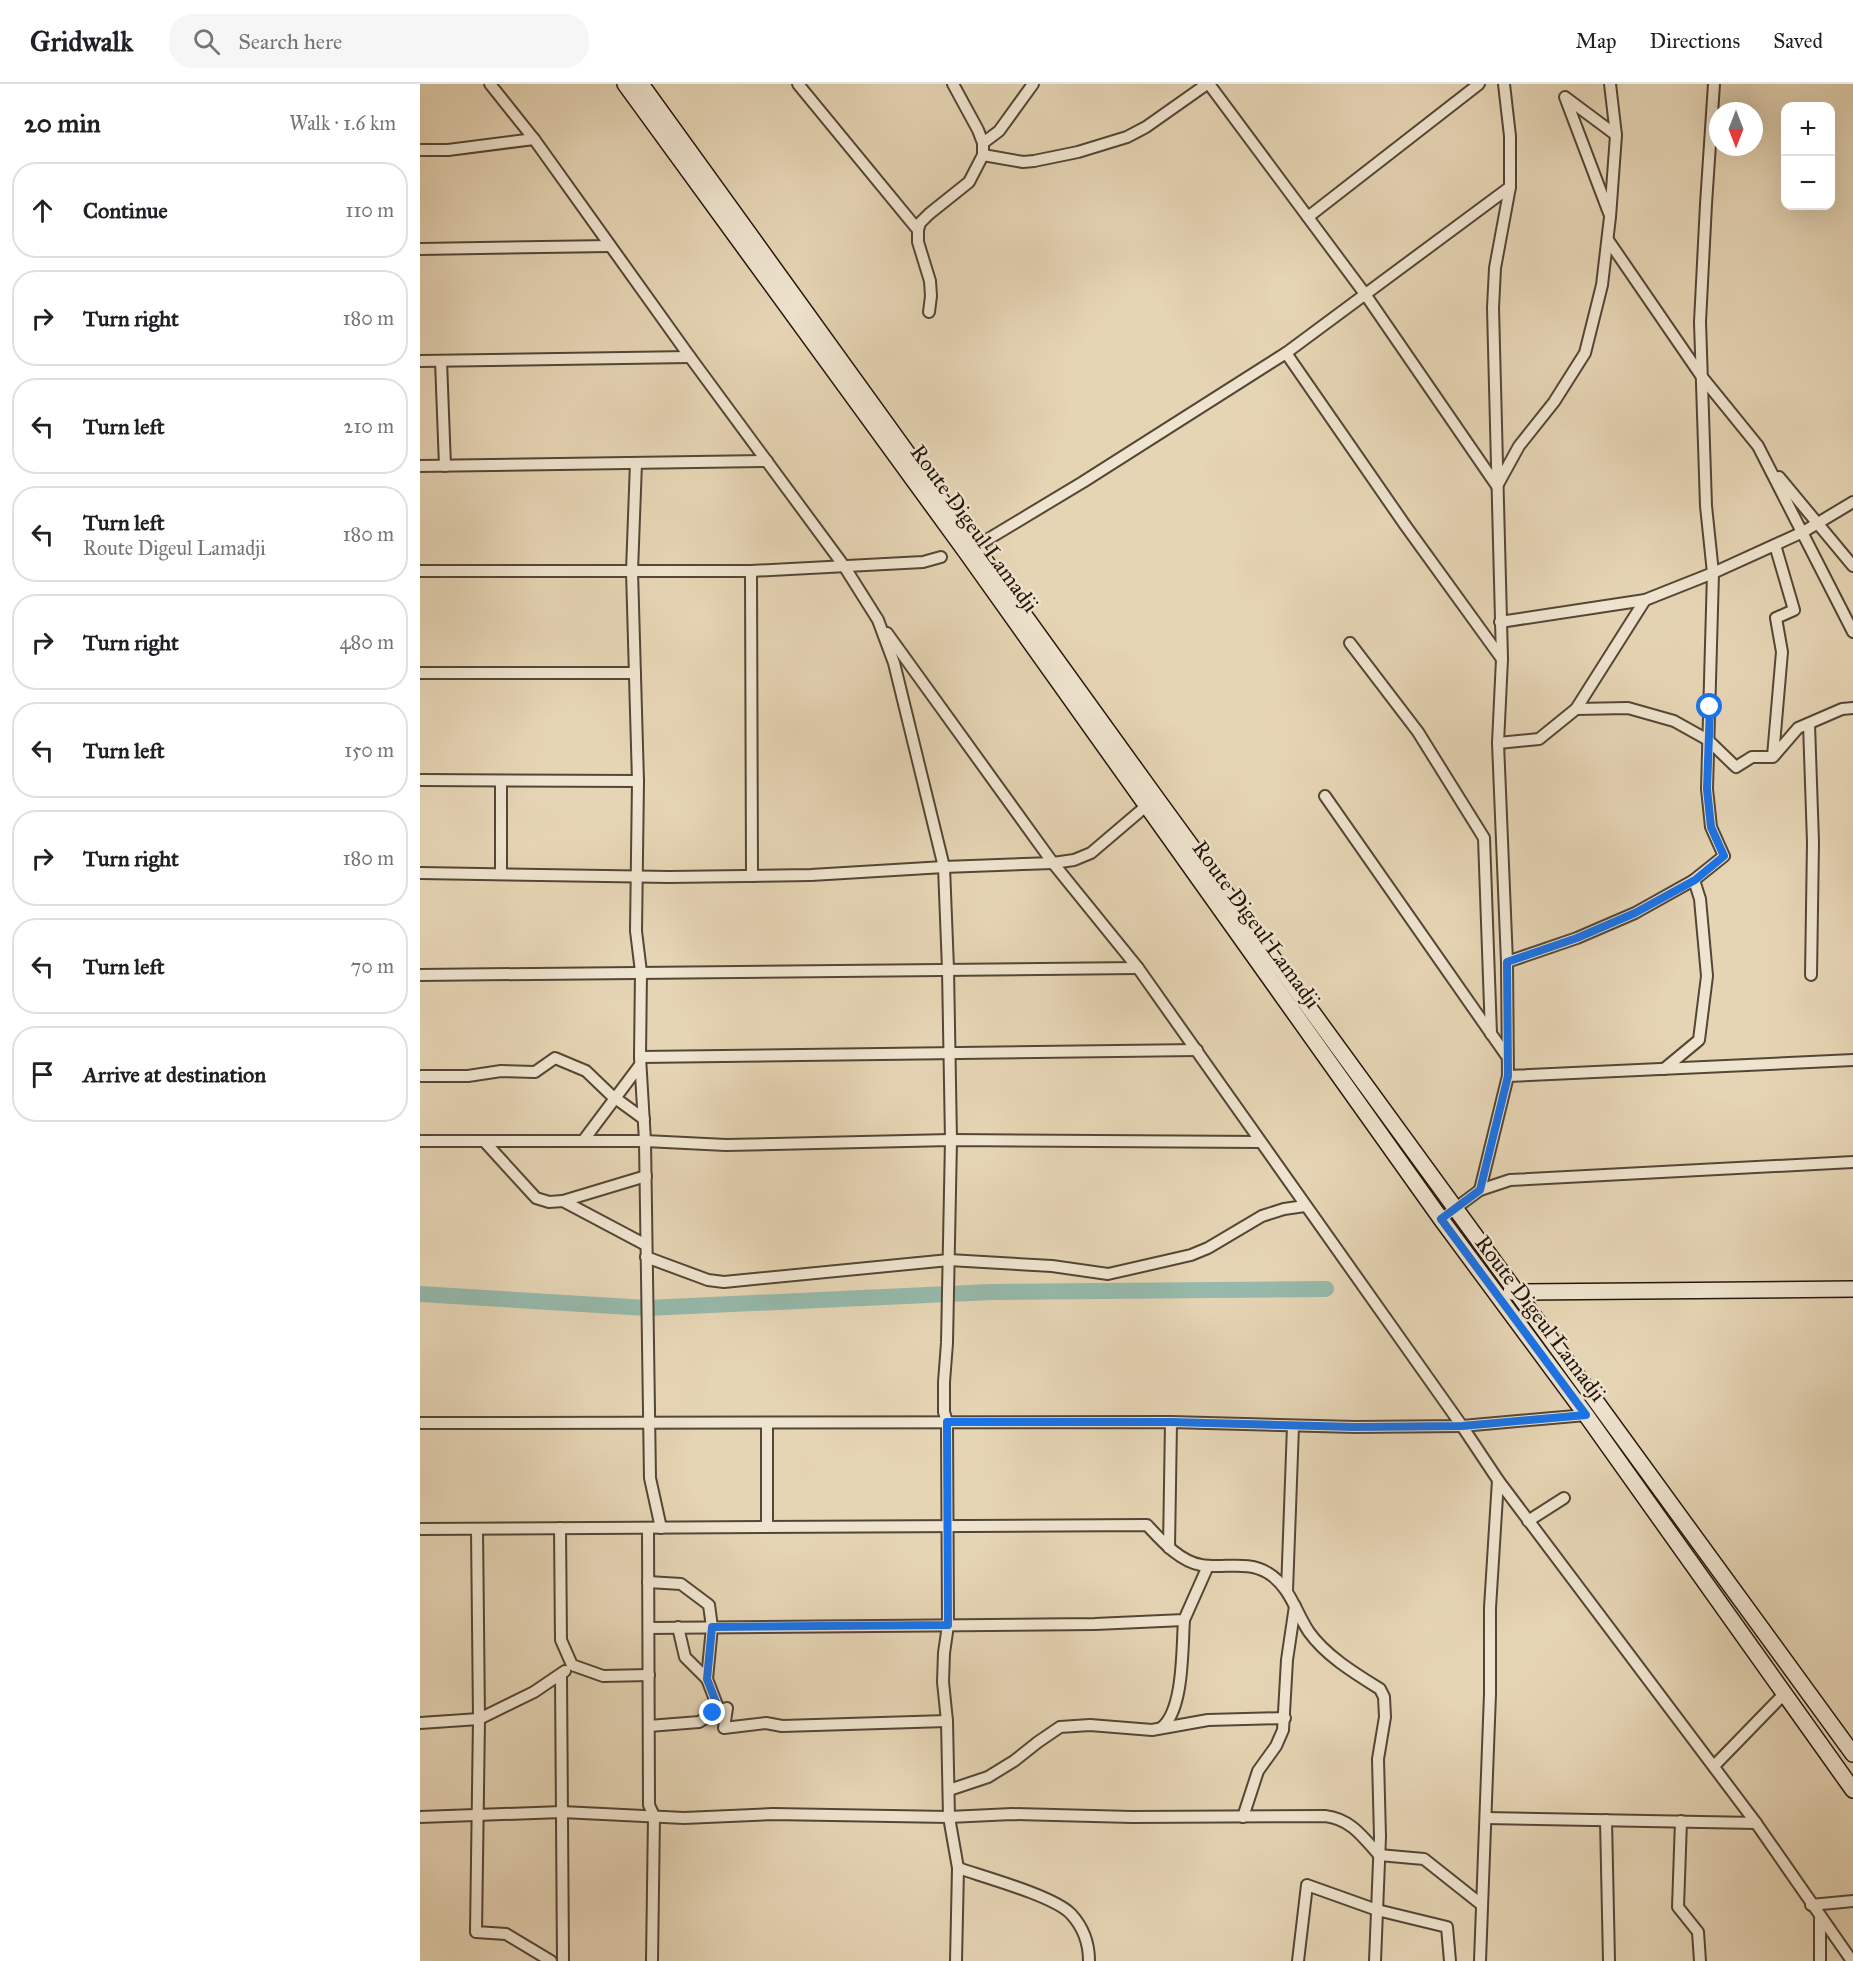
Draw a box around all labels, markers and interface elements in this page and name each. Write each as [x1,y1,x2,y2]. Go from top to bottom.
search box [169,14,589,68]
text: Gridwalk [30,24,133,59]
icon: search [190,25,223,58]
text: Search here [238,28,342,55]
text: Map [1576,28,1617,54]
text: Directions [1650,28,1740,54]
text: Saved [1773,28,1823,54]
north arrow [1709,102,1763,156]
map controls [1781,102,1835,210]
button: + [1781,102,1835,156]
text: 20 min [24,107,101,139]
text: Walk · 1.6 km [289,111,396,135]
button: − [1781,156,1835,210]
icon: ahead [26,194,59,227]
text: Continue [83,197,168,224]
text: 110 m [346,198,394,222]
icon: right [26,302,59,335]
text: Turn right [83,305,179,332]
text: 180 m [343,306,394,330]
icon: left [26,410,59,443]
text: Turn left [83,413,165,440]
text: 210 m [344,414,394,438]
street label: Route Digeul Lamadji [905,439,1045,618]
text: Turn left [83,509,165,536]
icon: left [26,518,59,551]
text: 180 m [343,522,394,546]
text: Route Digeul Lamadji [83,536,266,560]
icon: right [26,626,59,659]
text: Turn right [83,629,179,656]
text: 480 m [339,630,394,654]
route start [1696,693,1722,719]
icon: left [26,734,59,767]
text: Turn left [83,737,165,764]
text: 150 m [344,738,394,762]
street label: Route Digeul Lamadji [1187,835,1327,1014]
icon: right [26,842,59,875]
text: Turn right [83,845,179,872]
text: 180 m [343,846,394,870]
icon: left [26,950,59,983]
text: Turn left [83,953,165,980]
text: 70 m [351,954,394,978]
icon: arrive [26,1058,59,1091]
text: Arrive at destination [83,1061,266,1088]
street label: Route Digeul Lamadji [1469,1230,1612,1407]
route end [699,1699,725,1725]

